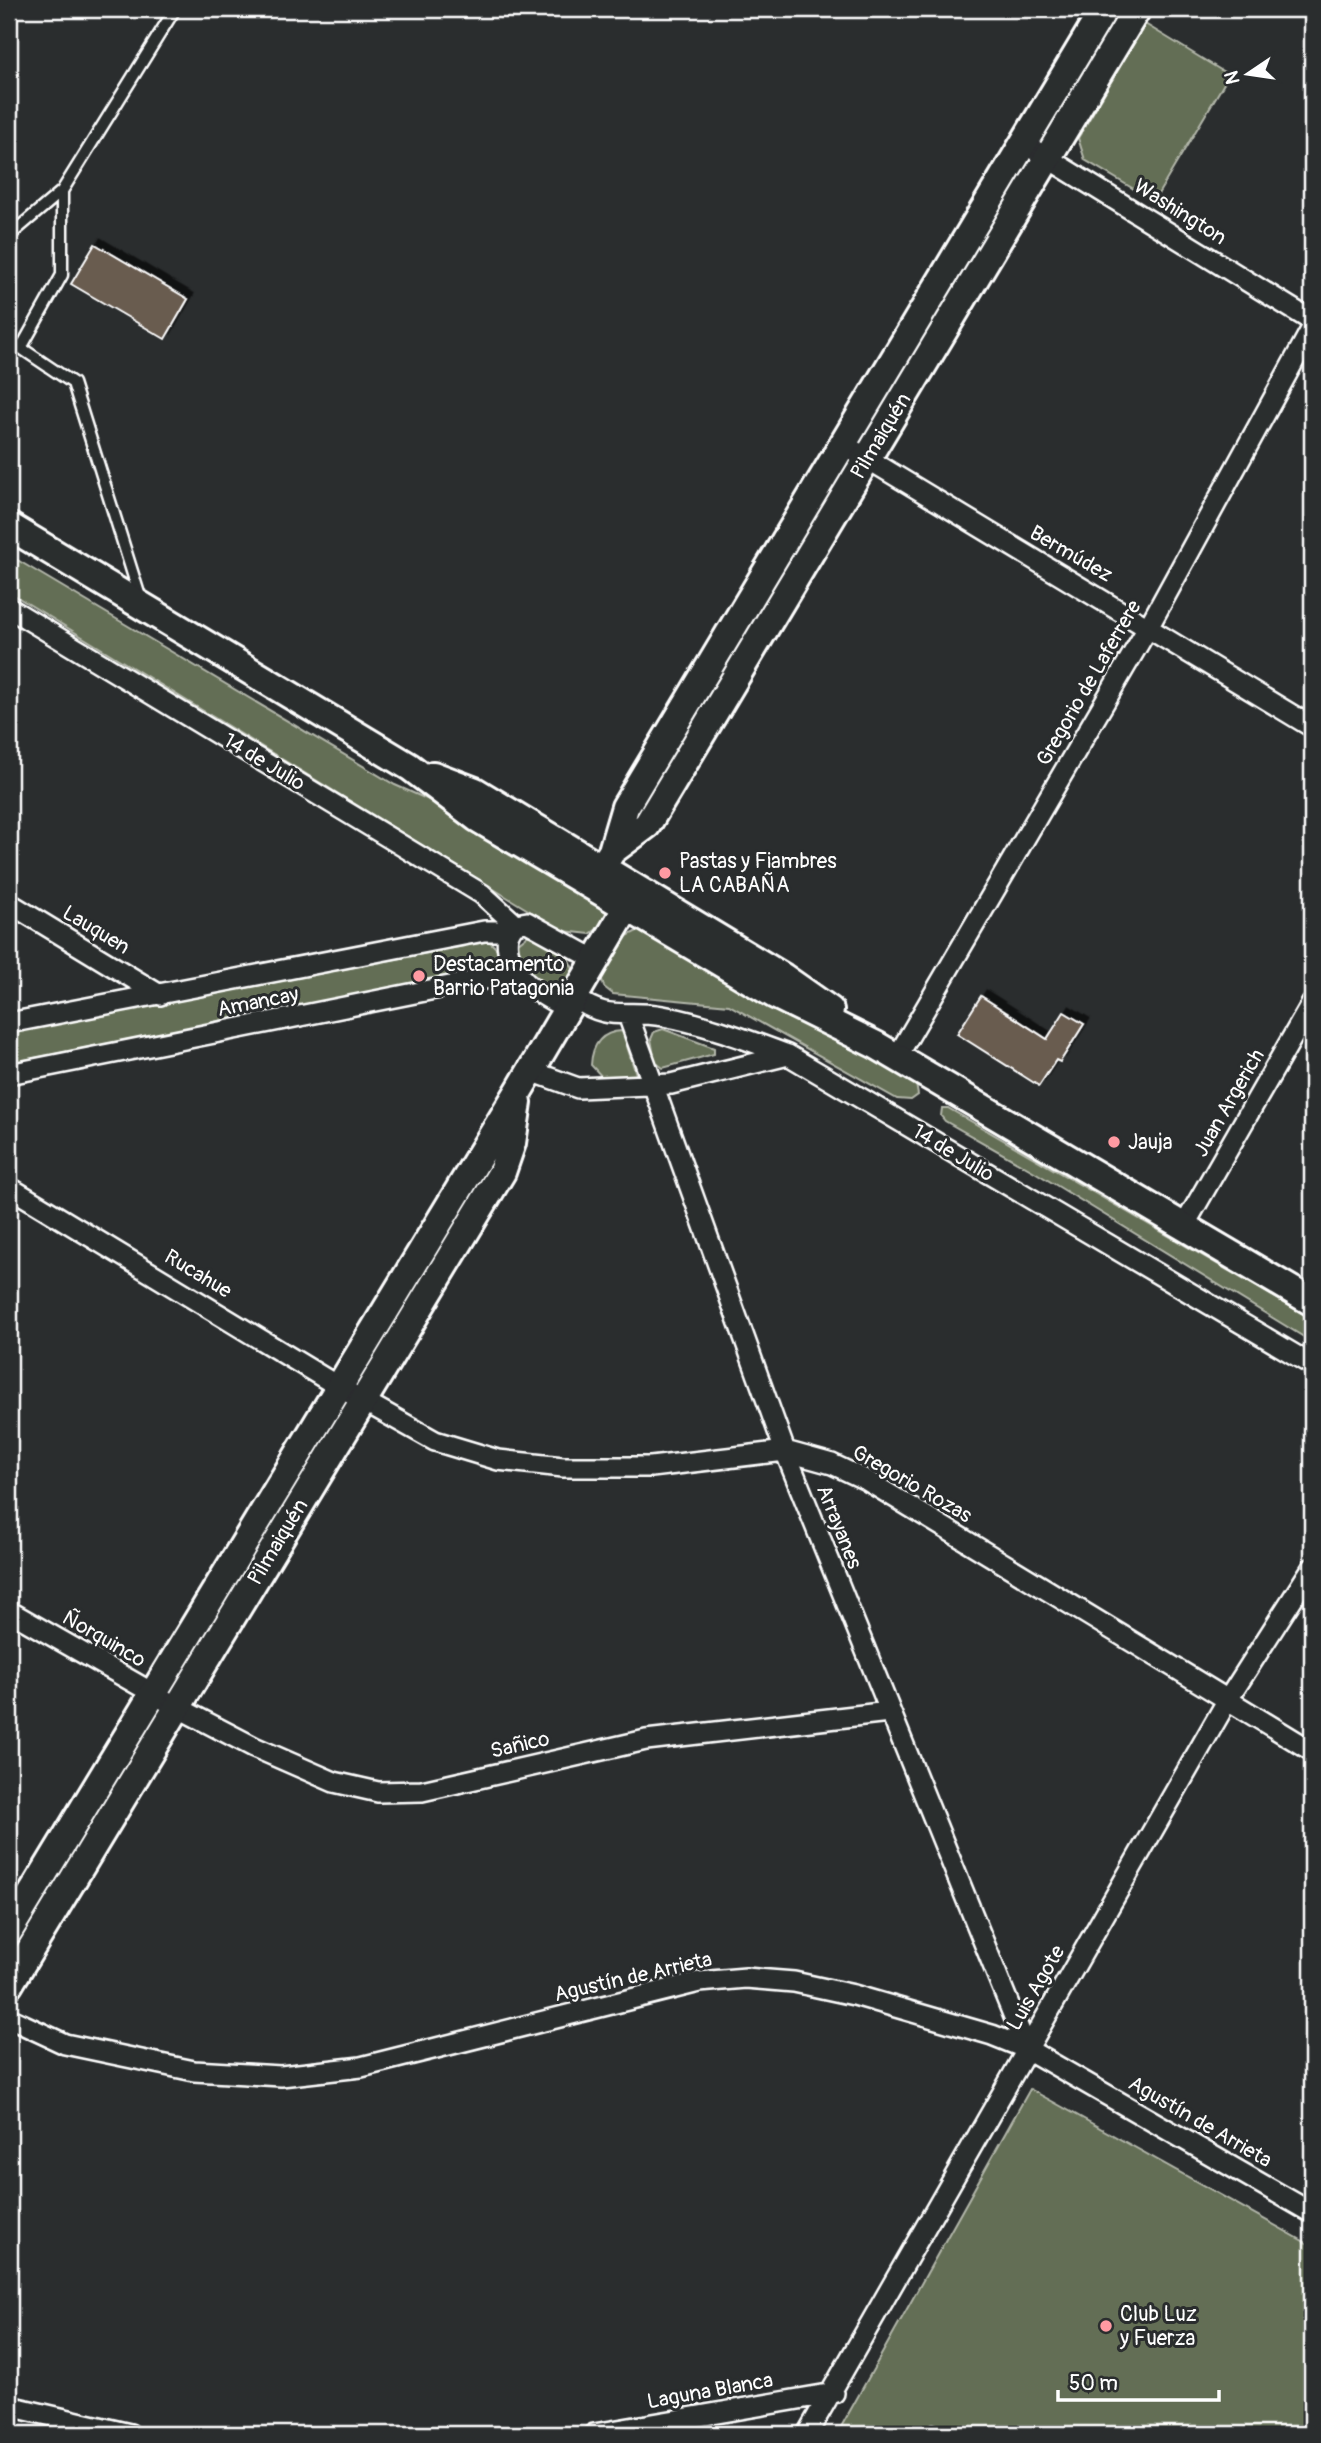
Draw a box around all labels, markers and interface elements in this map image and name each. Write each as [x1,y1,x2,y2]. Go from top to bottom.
north arrow [1212,38,1282,108]
text: N [1219,68,1246,87]
street label: Washington [1129,173,1231,251]
street label: Pilmaiquén [845,388,917,484]
street label: Bermúdez [1025,520,1117,588]
street label: Gregorio de Laferrere [1030,595,1148,771]
street label: 14 de Julio [218,727,310,797]
place label: Pastas y Fiambres LA CABAÑA [679,848,837,899]
marker: Pastas y Fiambres LA CABAÑA [657,865,673,881]
street label: Lauquen [57,899,135,961]
place label: Destacamento Barrio Patagonia [433,951,574,1002]
marker: Destacamento Barrio Patagonia [411,968,427,984]
street label: Amancay [215,981,301,1023]
street label: Juan Argerich [1187,1044,1271,1162]
street label: 14 de Julio [907,1118,999,1188]
place label: Jauja [1128,1129,1173,1156]
marker: Jauja [1106,1134,1122,1150]
street label: Rucahue [159,1243,237,1305]
street label: Gregorio Rozas [847,1439,977,1529]
street label: Arrayanes [810,1481,868,1573]
street label: Pilmaiquén [242,1494,314,1590]
street label: Ñorquinco [57,1604,151,1674]
street label: Sañico [488,1725,552,1765]
street label: Luis Agote [1001,1940,1072,2036]
street label: Agustín de Arrieta [551,1946,715,2008]
street label: Agustín de Arrieta [1123,2070,1277,2174]
place label: Club Luz y Fuerza [1119,2301,1197,2352]
marker: Club Luz y Fuerza [1098,2318,1114,2334]
scale bar [1058,2359,1220,2403]
street label: Laguna Blanca [645,2367,775,2415]
text: 50 m [1069,2370,1118,2397]

